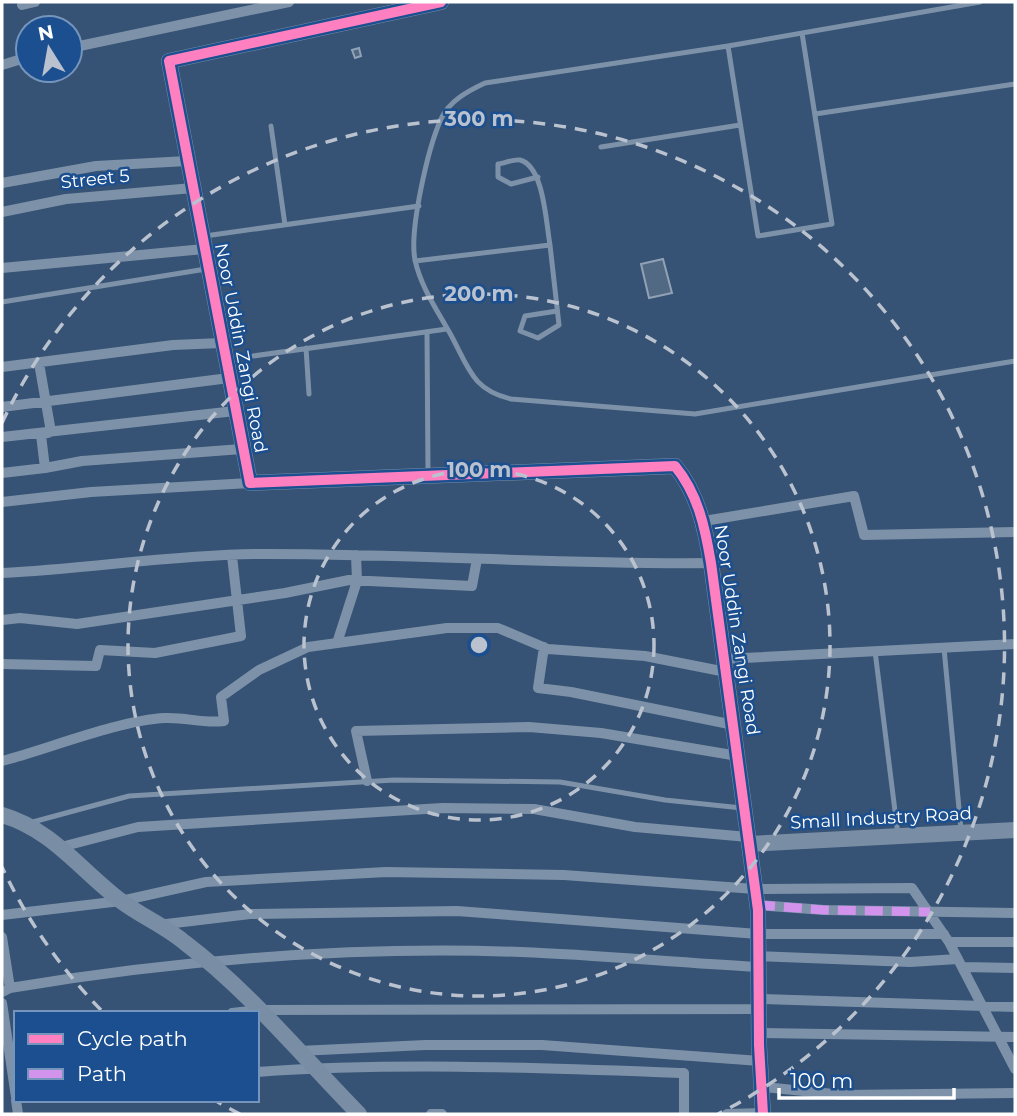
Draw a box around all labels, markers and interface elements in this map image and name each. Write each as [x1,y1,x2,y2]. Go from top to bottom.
north arrow [14,14,84,84]
text: N [36,20,56,46]
text: 300 m [444,106,513,131]
street label: Street 5 [59,164,131,194]
street label: Noor Uddin Zangi Road [210,241,272,455]
text: 200 m [445,281,513,306]
text: 100 m [447,457,511,482]
street label: Noor Uddin Zangi Road [709,523,765,737]
centre of rings [467,633,491,657]
street label: Small Industry Road [790,802,972,834]
legend [14,1011,259,1102]
text: Cycle path [77,1026,188,1051]
scale bar [779,1056,954,1100]
text: Path [77,1061,127,1086]
text: 100 m [790,1068,853,1093]

